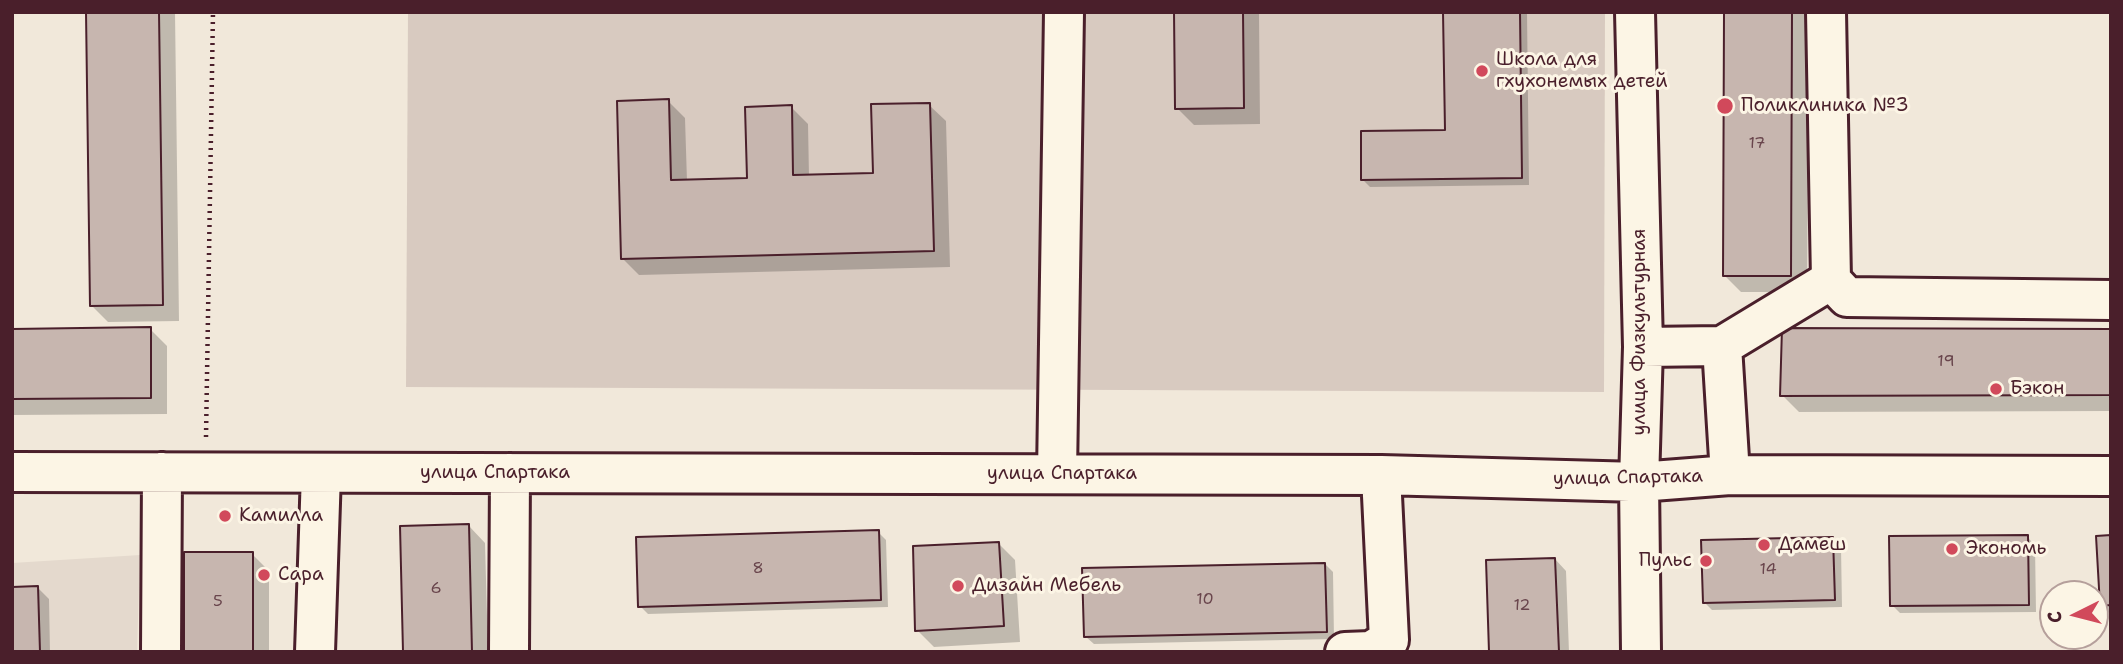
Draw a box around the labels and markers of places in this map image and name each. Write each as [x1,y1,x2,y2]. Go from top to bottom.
place label: Школа для гхухонемых детей [1496,49,1668,93]
marker: Школа для гхухонемых детей [1474,63,1490,79]
place label: Поликлиника №3 [1741,95,1909,117]
marker: Поликлиника №3 [1715,96,1735,116]
place label: Бэкон [2010,378,2064,400]
marker: Бэкон [1988,381,2004,397]
place label: Камилла [239,505,323,527]
marker: Камилла [217,508,233,524]
place label: Дамеш [1778,534,1846,556]
marker: Дамеш [1756,537,1772,553]
place label: Экономь [1966,538,2046,560]
marker: Экономь [1944,541,1960,557]
place label: Пульс [1639,550,1692,572]
marker: Пульс [1698,553,1714,569]
place label: Сара [278,564,324,586]
marker: Сара [256,567,272,583]
place label: Дизайн Мебель [972,575,1121,597]
marker: Дизайн Мебель [950,578,966,594]

